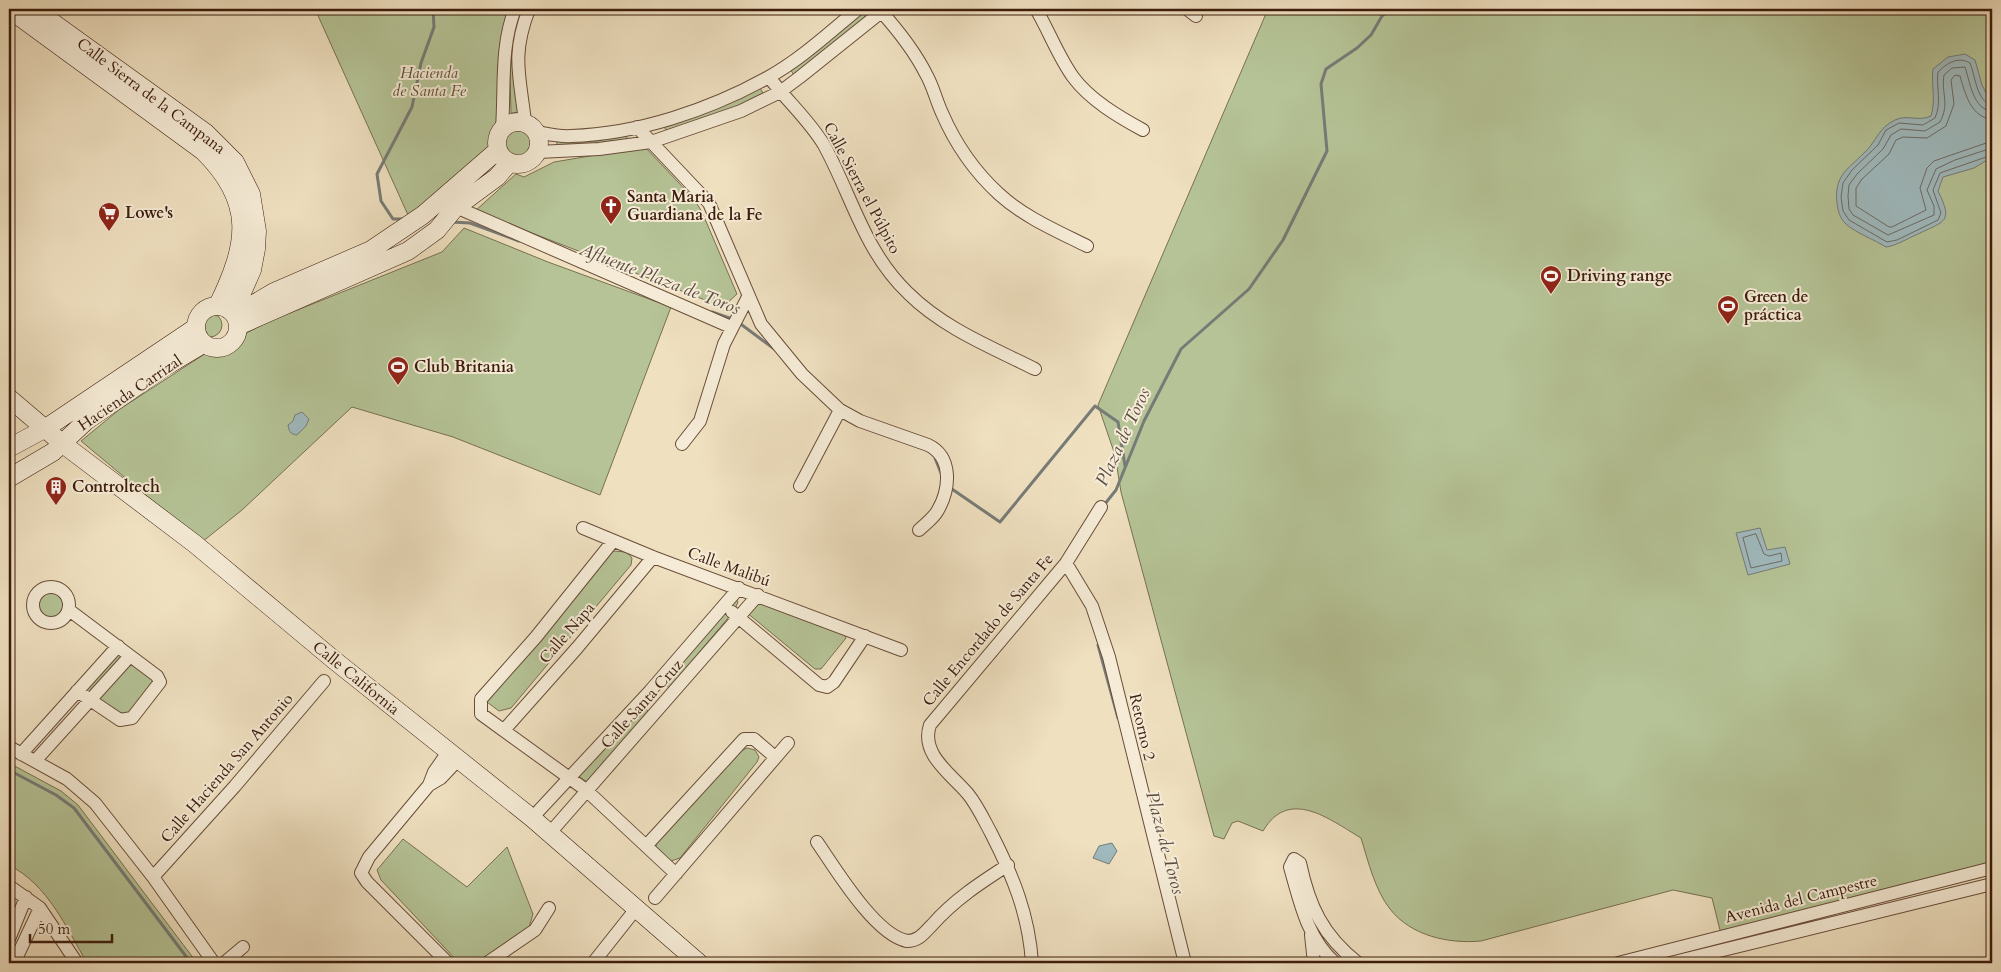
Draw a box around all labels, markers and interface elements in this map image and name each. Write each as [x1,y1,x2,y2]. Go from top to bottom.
street label: Calle Sierra de la Campana [72,33,230,159]
park label: Hacienda de Santa Fe [392,62,467,102]
street label: Calle Sierra el Púlpito [818,118,906,258]
place label: Santa Maria Guardiana de la Fe [627,186,763,226]
church icon: Santa Maria Guardiana de la Fe [599,194,623,225]
supermarket icon: Lowe's [97,201,121,232]
place label: Lowe's [125,202,173,224]
water label: Afluente Plaza de Toros [575,236,744,321]
sports icon: Driving range [1539,264,1563,295]
place label: Driving range [1567,265,1672,287]
place label: Green de práctica [1744,286,1809,326]
sports icon: Green de práctica [1716,294,1740,325]
street label: Hacienda Carrizal [73,350,187,436]
sports icon: Club Britania [386,355,410,386]
place label: Club Britania [414,356,514,378]
water label: Plaza de Toros [1089,384,1157,490]
building icon: Controltech [44,475,68,506]
place label: Controltech [72,476,160,498]
street label: Calle Malibú [684,542,774,592]
street label: Calle Encordado de Santa Fe [917,549,1059,711]
street label: Calle Napa [534,597,600,668]
street label: Calle California [308,636,404,720]
street label: Calle Santa Cruz [596,655,688,753]
street label: Calle Hacienda San Antonio [156,688,298,848]
street label: Retorno 2 [1124,691,1160,763]
water label: Plaza de Toros [1139,789,1191,897]
street label: Avenida del Campestre [1723,869,1879,929]
scale bar [30,912,112,944]
text: 50 m [38,919,70,939]

